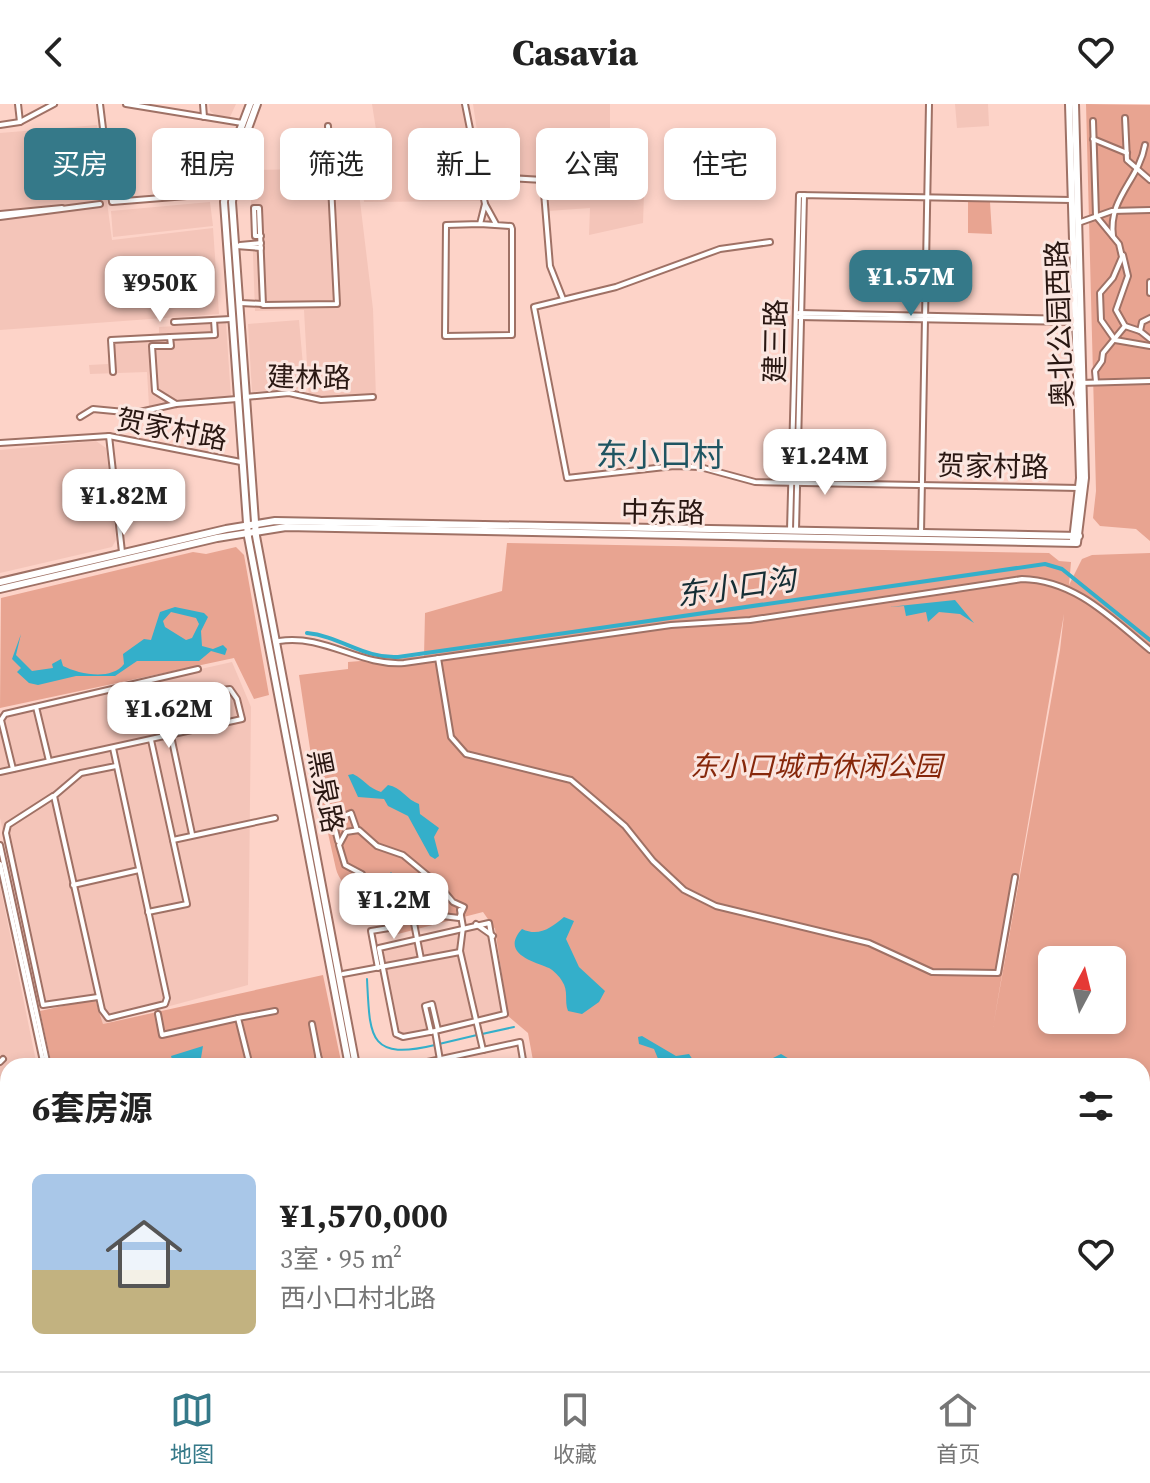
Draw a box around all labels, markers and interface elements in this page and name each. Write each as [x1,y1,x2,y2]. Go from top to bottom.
text: Casavia [512,28,638,77]
icon: back [32,30,76,74]
icon: heart [1074,30,1118,74]
chip: 买房 [24,128,136,200]
chip: 租房 [152,128,264,200]
chip: 筛选 [280,128,392,200]
chip: 新上 [408,128,520,200]
chip: 公寓 [536,128,648,200]
chip: 住宅 [664,128,776,200]
street label: 奥北公园西路 [1037,239,1081,409]
pin: ¥1.57M [846,250,976,318]
pin: ¥950K [104,256,216,324]
text: ¥1.57M [867,258,955,294]
text: ¥950K [123,264,197,300]
street label: 建三路 [755,299,795,383]
street label: 建林路 [267,357,351,397]
street label: 贺家村路 [113,400,231,458]
pin: ¥1.24M [760,429,890,497]
district label: 东小口村 [596,433,724,477]
text: ¥1.24M [781,437,869,473]
street label: 贺家村路 [937,446,1049,486]
pin: ¥1.82M [59,469,189,537]
text: ¥1.82M [80,477,168,513]
street label: 中东路 [621,492,705,532]
water label: 东小口沟 [674,558,801,616]
pin: ¥1.62M [104,682,234,750]
text: ¥1.62M [125,690,213,726]
street label: 黑泉路 [299,746,353,836]
park label: 东小口城市休闲公园 [690,747,946,785]
pin: ¥1.2M [338,873,450,941]
text: ¥1.2M [357,881,431,917]
north arrow [1038,946,1126,1034]
map controls [1038,946,1126,1034]
icon: filters [1074,1084,1118,1128]
text: 6套房源 [32,1085,152,1131]
text: ¥1,570,000 [280,1192,448,1238]
icon: home [96,1206,192,1302]
icon: heart [1074,1232,1118,1276]
text: 3室 · 95 m² [280,1241,402,1277]
text: 西小口村北路 [280,1280,436,1316]
tab: 地图 [170,1388,214,1469]
tab: 收藏 [553,1388,597,1469]
tab: 首页 [936,1388,980,1469]

